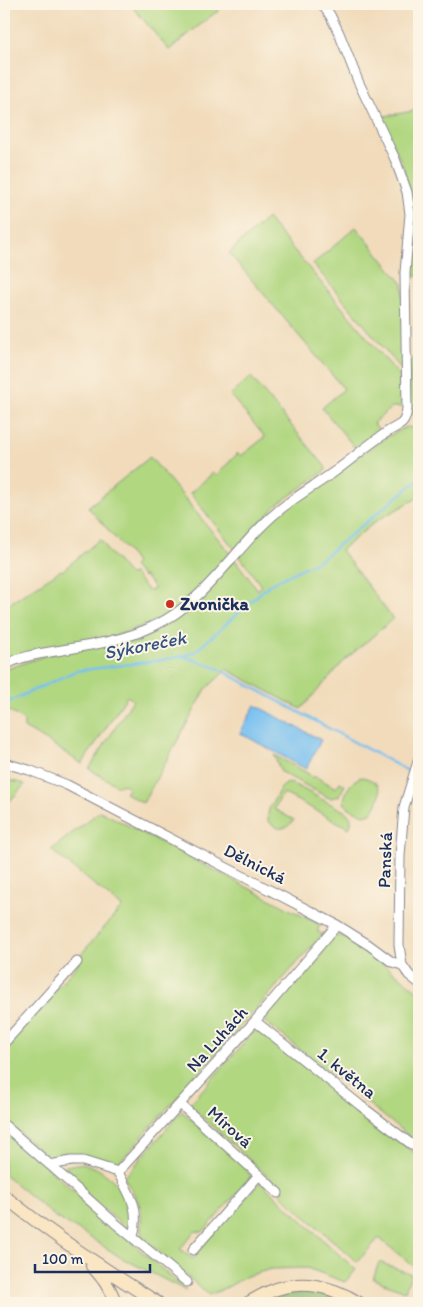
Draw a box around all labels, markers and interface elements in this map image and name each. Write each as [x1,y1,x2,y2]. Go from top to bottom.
place label: Zvonička [180,593,249,615]
marker: Zvonička [164,598,176,610]
water label: Sýkoreček [102,626,189,664]
street label: Panská [373,831,397,888]
street label: Dělnická [220,839,290,889]
street label: Na Luhách [182,1001,253,1077]
street label: 1. května [313,1043,381,1104]
street label: Mírová [203,1101,257,1153]
scale bar [35,1242,150,1274]
text: 100 m [42,1250,84,1268]

